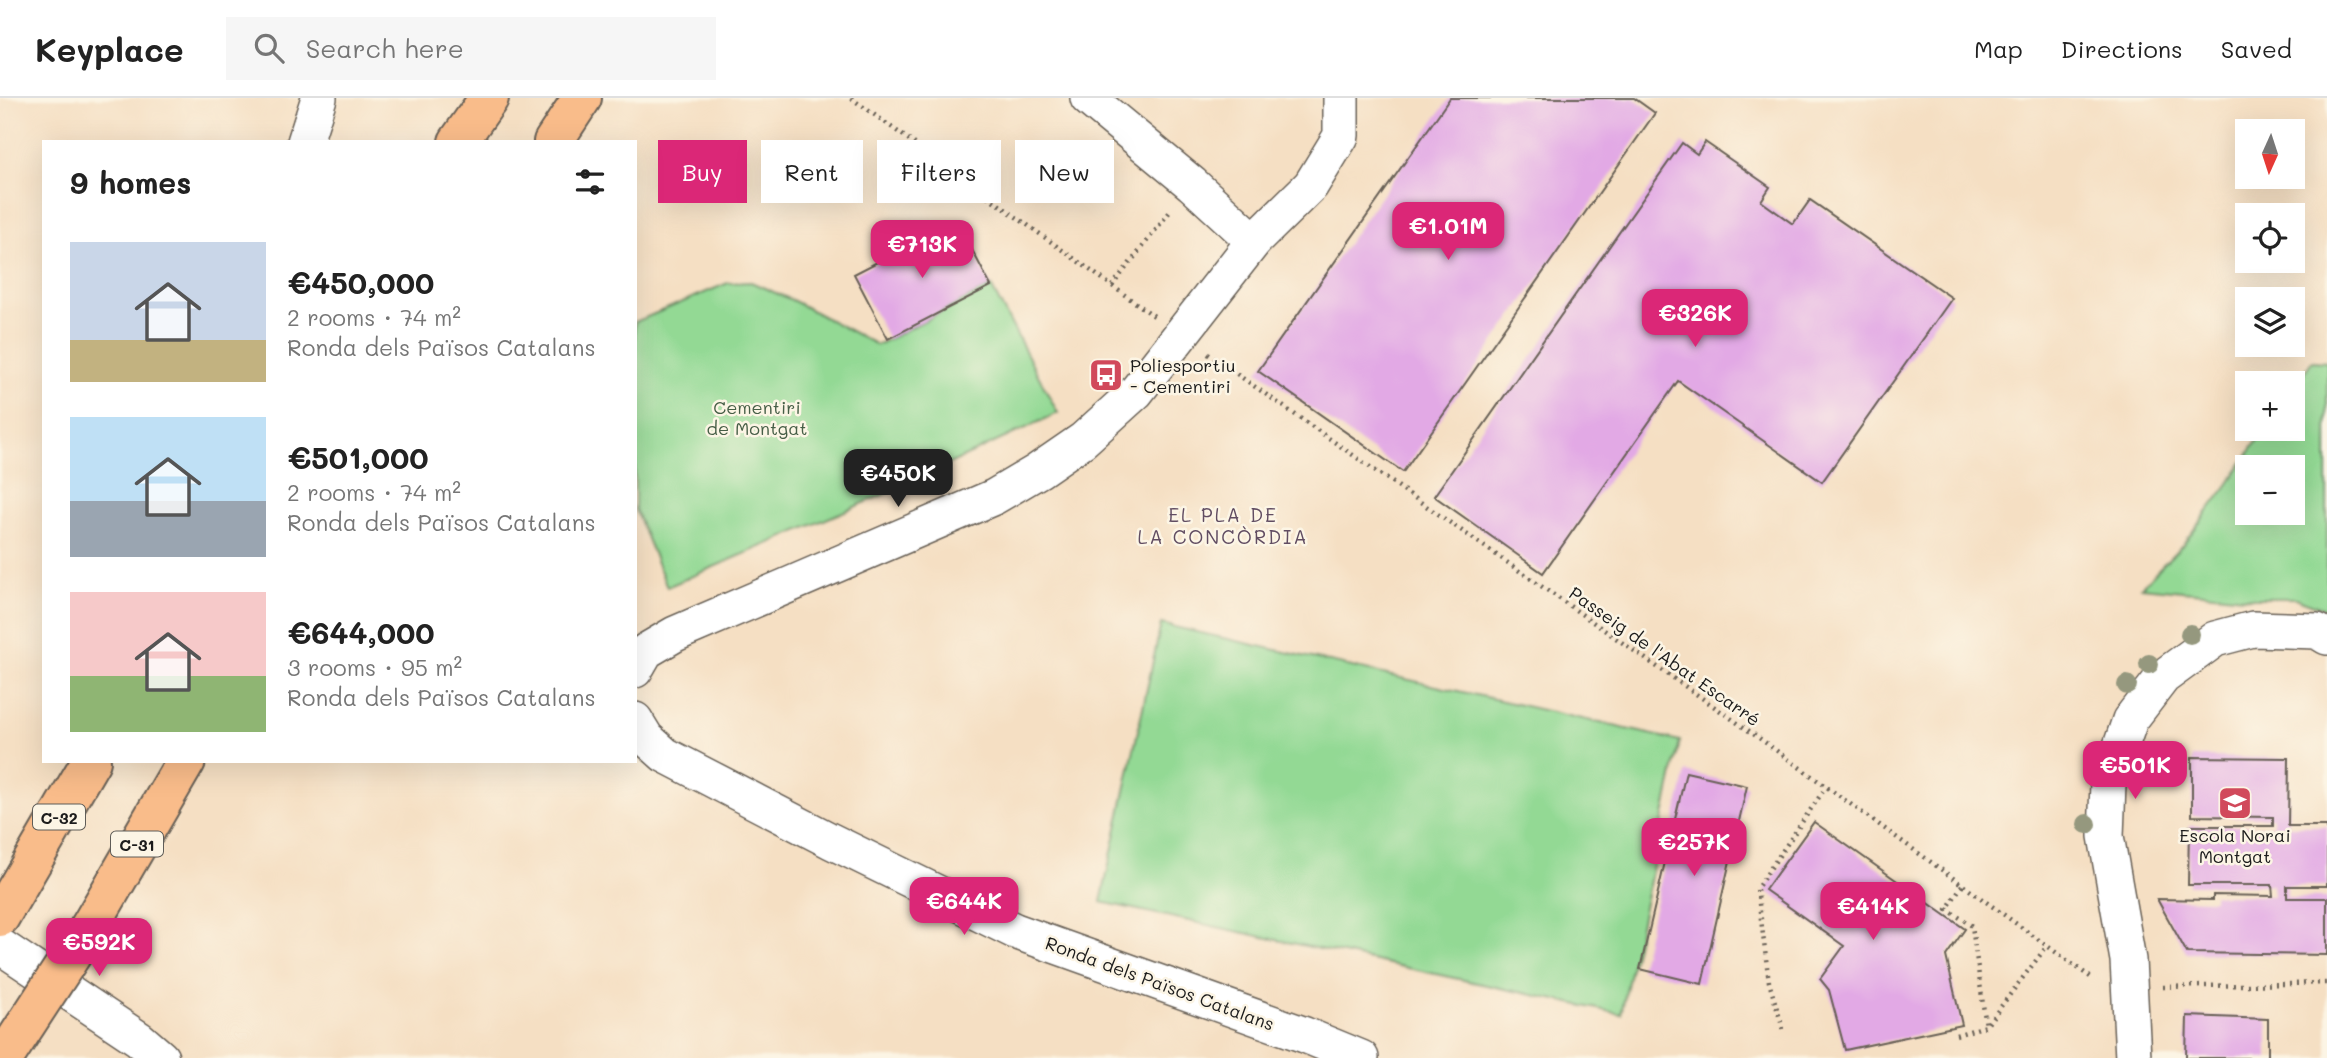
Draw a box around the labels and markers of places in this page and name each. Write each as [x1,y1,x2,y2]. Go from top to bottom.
pin: €1.01M [1391,202,1505,262]
pin: €713K [873,220,971,280]
pin: €326K [1646,289,1744,349]
place label: Poliesportiu - Cementiri [1130,353,1236,398]
bus stop icon: Poliesportiu - Cementiri [1087,356,1125,394]
pin: €450K [849,450,947,509]
pin: €501K [2086,742,2184,801]
school or university icon: Escola Norai Montgat [2216,784,2254,822]
pin: €257K [1645,818,1743,878]
place label: Escola Norai Montgat [2179,823,2291,868]
pin: €644K [915,878,1013,937]
pin: €414K [1824,882,1922,942]
pin: €592K [50,918,148,978]

